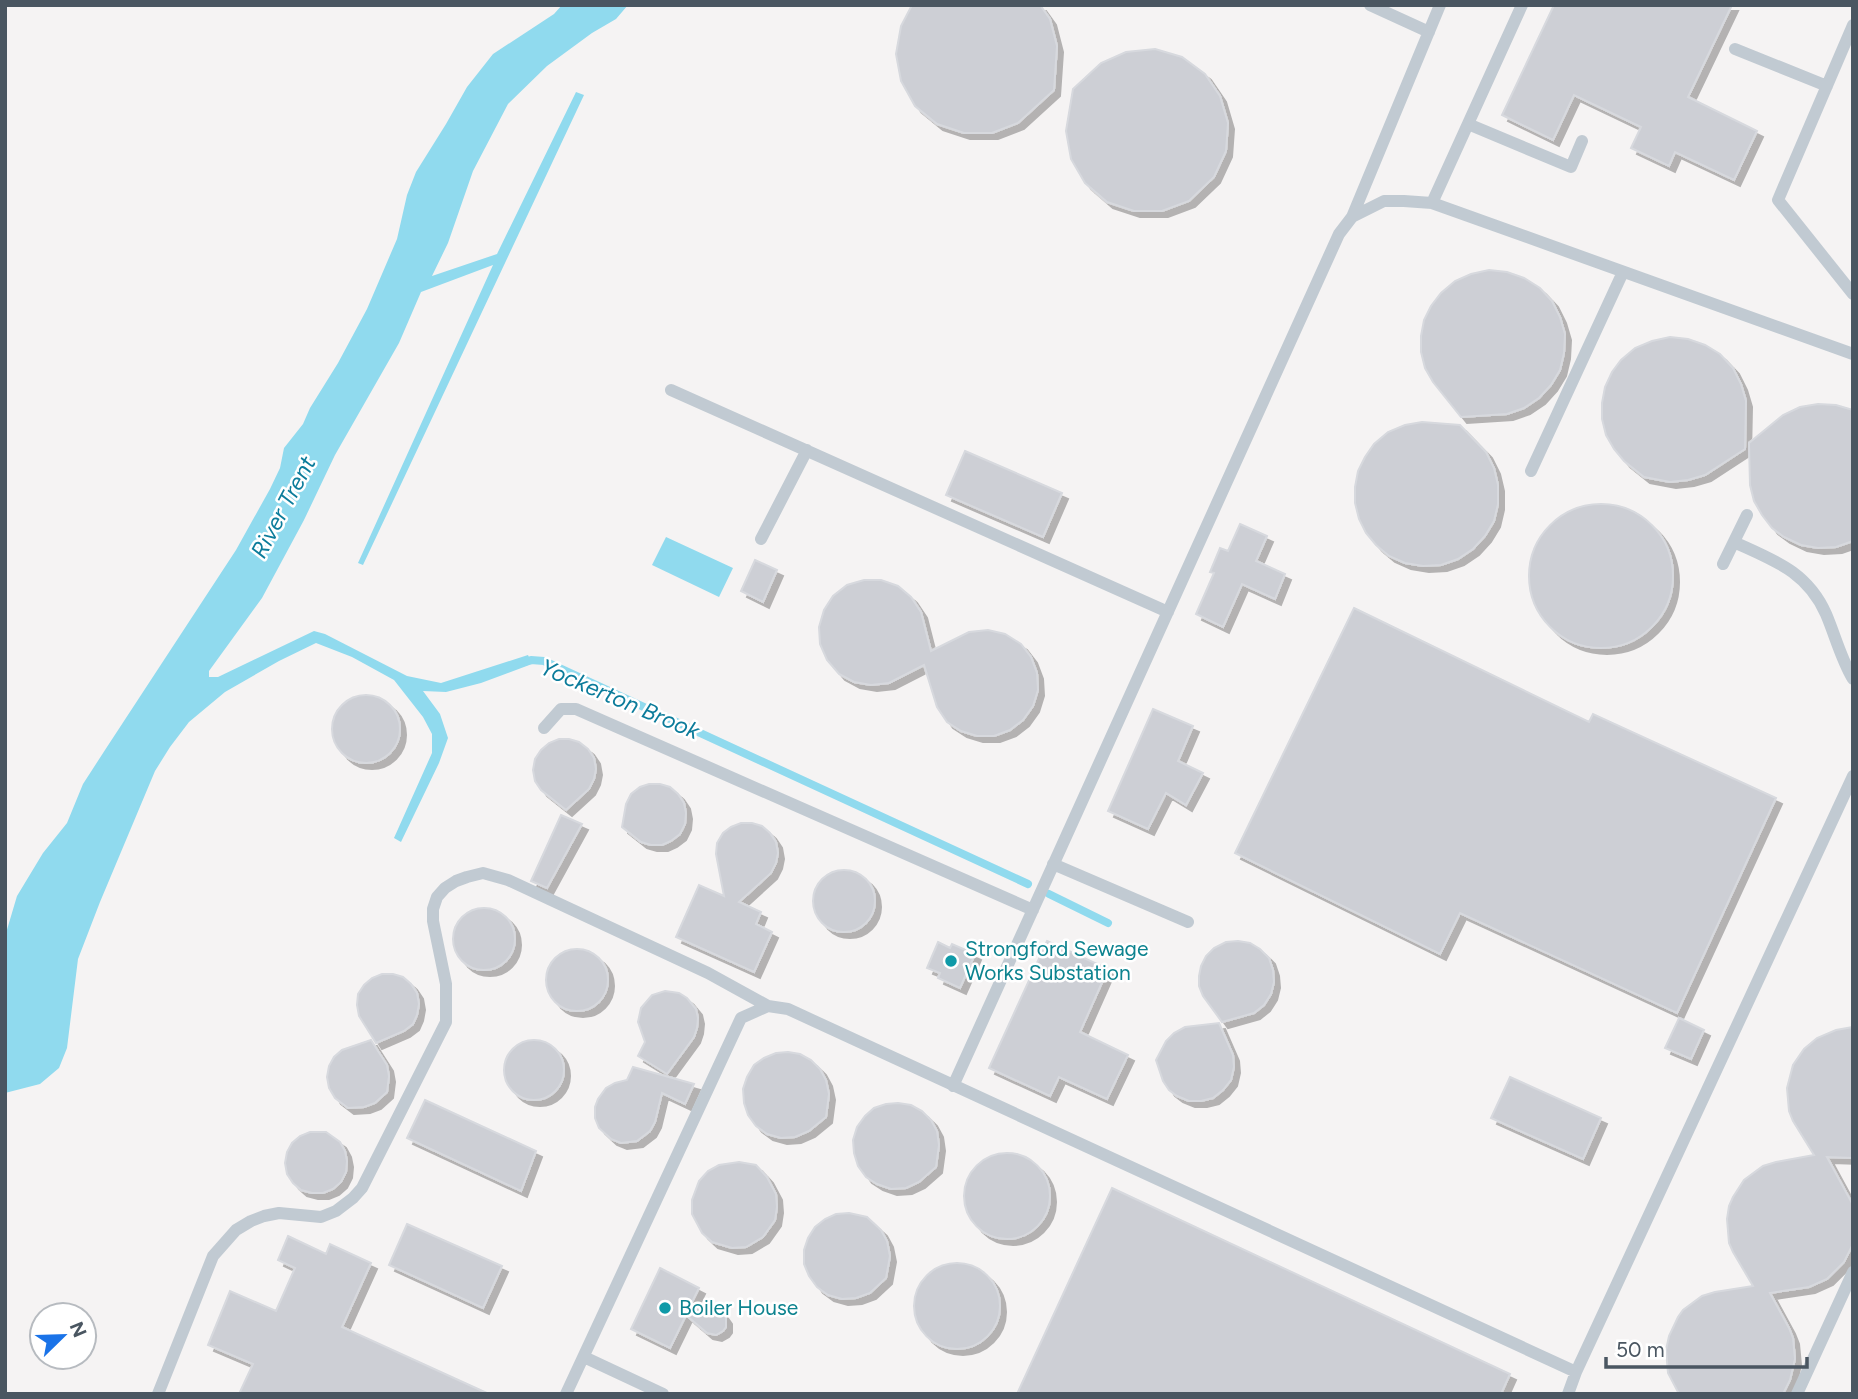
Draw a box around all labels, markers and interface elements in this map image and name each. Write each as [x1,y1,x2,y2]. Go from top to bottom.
water label: River Trent [245,451,322,563]
water label: Yockerton Brook [536,653,705,745]
place label: Strongford Sewage Works Substation [965,936,1148,985]
marker: Strongford Sewage Works Substation [943,953,959,969]
place label: Boiler House [679,1295,798,1320]
marker: Boiler House [657,1300,673,1316]
north arrow [28,1301,98,1371]
text: N [65,1318,92,1341]
scale bar [1606,1326,1807,1370]
text: 50 m [1616,1337,1665,1362]

